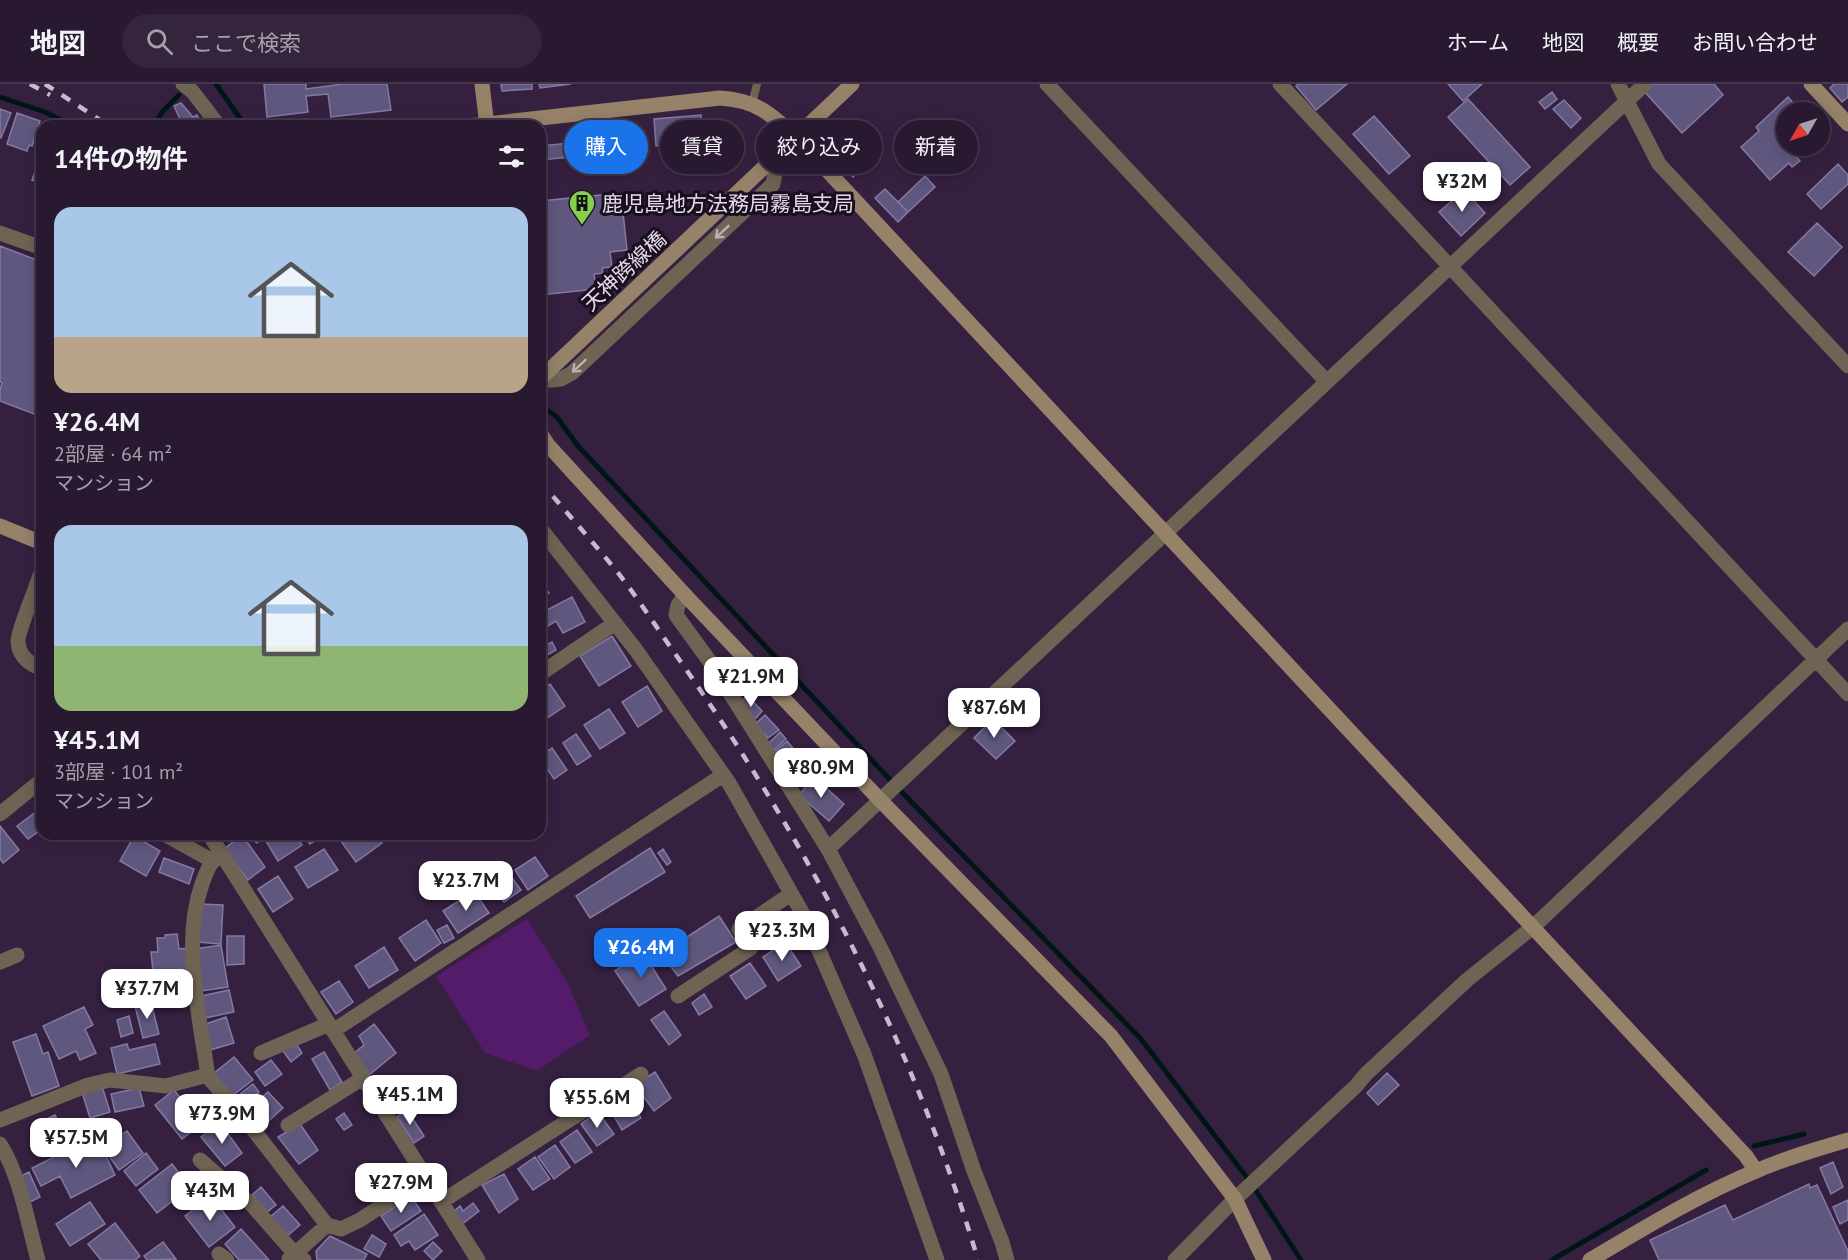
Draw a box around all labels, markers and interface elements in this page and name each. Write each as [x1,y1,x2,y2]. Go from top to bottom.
search box [122,14,542,68]
text: 地図 [30,24,86,61]
icon: search [143,25,176,58]
text: ここで検索 [191,29,301,57]
text: ホーム [1447,29,1509,56]
text: 地図 [1542,29,1584,56]
text: 概要 [1617,29,1659,56]
text: お問い合わせ [1692,29,1818,56]
north arrow [1776,102,1830,156]
map controls [1776,102,1830,156]
chip: 購入 [564,120,648,174]
chip: 賃貸 [660,120,744,174]
chip: 絞り込み [756,120,882,174]
chip: 新着 [894,120,978,174]
icon: filters [495,140,528,173]
text: 14件の物件 [54,142,187,175]
pin: ¥32M [1426,162,1498,213]
text: ¥32M [1437,168,1487,194]
building icon: 鹿児島地方法務局霧島支局 [567,188,597,226]
place label: 鹿児島地方法務局霧島支局 [602,190,854,217]
street label: 天神跨線橋 [576,225,672,317]
one-way arrow [714,225,729,240]
icon: home [237,246,345,354]
one-way arrow [572,359,587,373]
text: ¥26.4M [54,405,140,438]
text: 2部屋 · 64 m² [54,441,172,467]
text: マンション [54,470,154,496]
icon: home [237,564,345,672]
pin: ¥21.9M [702,657,800,708]
text: ¥21.9M [718,663,784,689]
pin: ¥87.6M [945,688,1043,739]
text: ¥87.6M [962,694,1026,720]
text: ¥45.1M [54,723,140,756]
pin: ¥80.9M [772,748,870,799]
text: ¥80.9M [788,754,854,780]
text: 3部屋 · 101 m² [54,759,183,785]
text: マンション [54,788,154,814]
pin: ¥23.7M [417,861,515,912]
text: ¥23.7M [433,867,499,893]
pin: ¥23.3M [733,911,831,962]
text: ¥23.3M [749,917,815,943]
pin: ¥26.4M [592,928,690,979]
text: ¥26.4M [608,934,674,960]
pin: ¥37.7M [98,969,196,1020]
text: ¥37.7M [115,975,179,1001]
pin: ¥45.1M [361,1075,459,1126]
pin: ¥55.6M [548,1078,646,1129]
text: ¥45.1M [377,1081,443,1107]
text: ¥55.6M [564,1084,630,1110]
pin: ¥73.9M [173,1094,271,1145]
text: ¥73.9M [189,1100,255,1126]
pin: ¥57.5M [27,1118,125,1169]
text: ¥57.5M [44,1124,108,1150]
pin: ¥27.9M [352,1163,450,1214]
text: ¥27.9M [369,1169,433,1195]
pin: ¥43M [174,1171,246,1222]
text: ¥43M [185,1177,235,1203]

